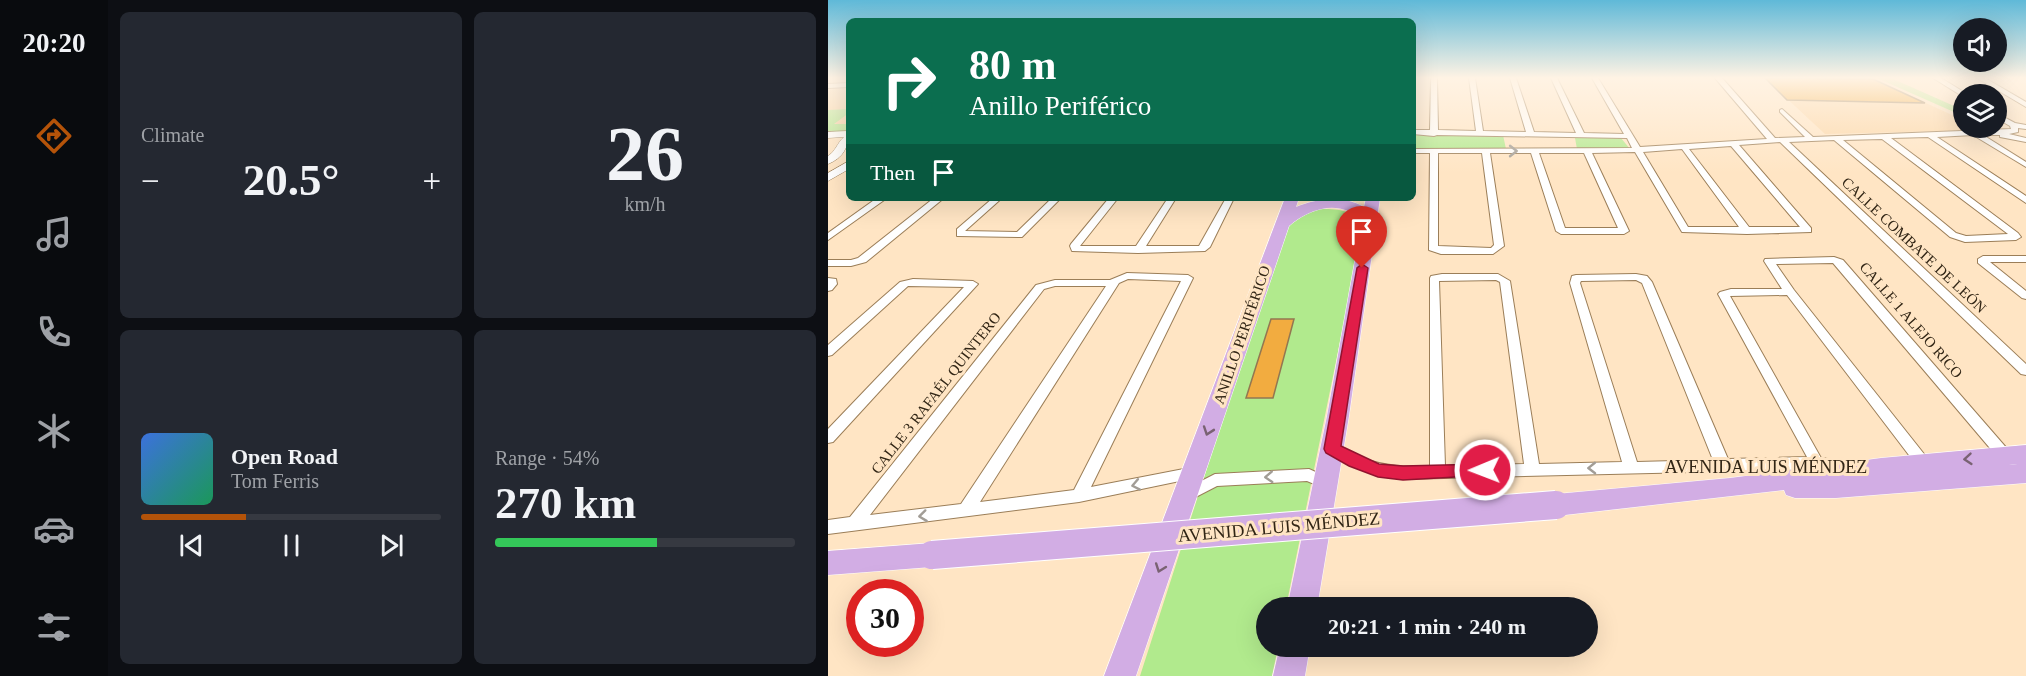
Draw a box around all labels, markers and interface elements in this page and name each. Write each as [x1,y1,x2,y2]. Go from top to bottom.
map controls [1953,18,2007,138]
button: sound [1953,18,2007,72]
text: 20:20 [23,28,86,58]
icon: right [870,42,948,120]
text: 80 m [969,42,1057,88]
button: layers [1953,84,2007,138]
text: Anillo Periférico [969,91,1151,121]
text: 26 [606,110,684,197]
icon: directions [33,115,75,157]
text: Climate [141,124,204,146]
one-way arrow [1509,145,1518,157]
text: 20.5° [243,155,339,205]
icon: arrive [927,156,960,189]
text: Then [870,160,915,185]
text: − [141,163,160,199]
text: + [422,163,441,199]
street label: CALLE COMBATE DE LEÓN [1839,174,1990,316]
text: km/h [624,193,666,215]
pin [1336,206,1387,268]
icon: music [33,213,75,255]
icon: arrive [1345,215,1378,248]
street label: CALLE 1 ALEJO RICO [1856,259,1966,381]
street label: ANILLO PERIFÉRICO [1211,263,1273,406]
street label: CALLE 3 RAFAÉL QUINTERO [868,309,1004,477]
icon: phone [33,311,75,353]
icon: climate [33,410,75,452]
one-way arrow [1203,425,1216,436]
position arrow [1453,438,1517,502]
text: Open Road [231,444,338,469]
text: Range · 54% [495,447,599,469]
one-way arrow [1963,452,1972,465]
street label: AVENIDA LUIS MÉNDEZ [1665,456,1867,477]
one-way arrow [1587,462,1596,474]
text: Tom Ferris [231,470,319,492]
one-way arrow [1265,470,1274,483]
text: 270 km [495,478,636,528]
one-way arrow [1132,478,1142,491]
street label: AVENIDA LUIS MÉNDEZ [1177,507,1381,546]
icon: car [33,508,75,550]
one-way arrow [918,509,927,521]
icon: previous [175,529,208,562]
icon: pause [275,529,308,562]
icon: next [375,529,408,562]
one-way arrow [1154,562,1167,573]
speed limit sign: 30 [846,579,924,657]
icon: filters [33,606,75,648]
text: 20:21 · 1 min · 240 m [1328,614,1526,639]

